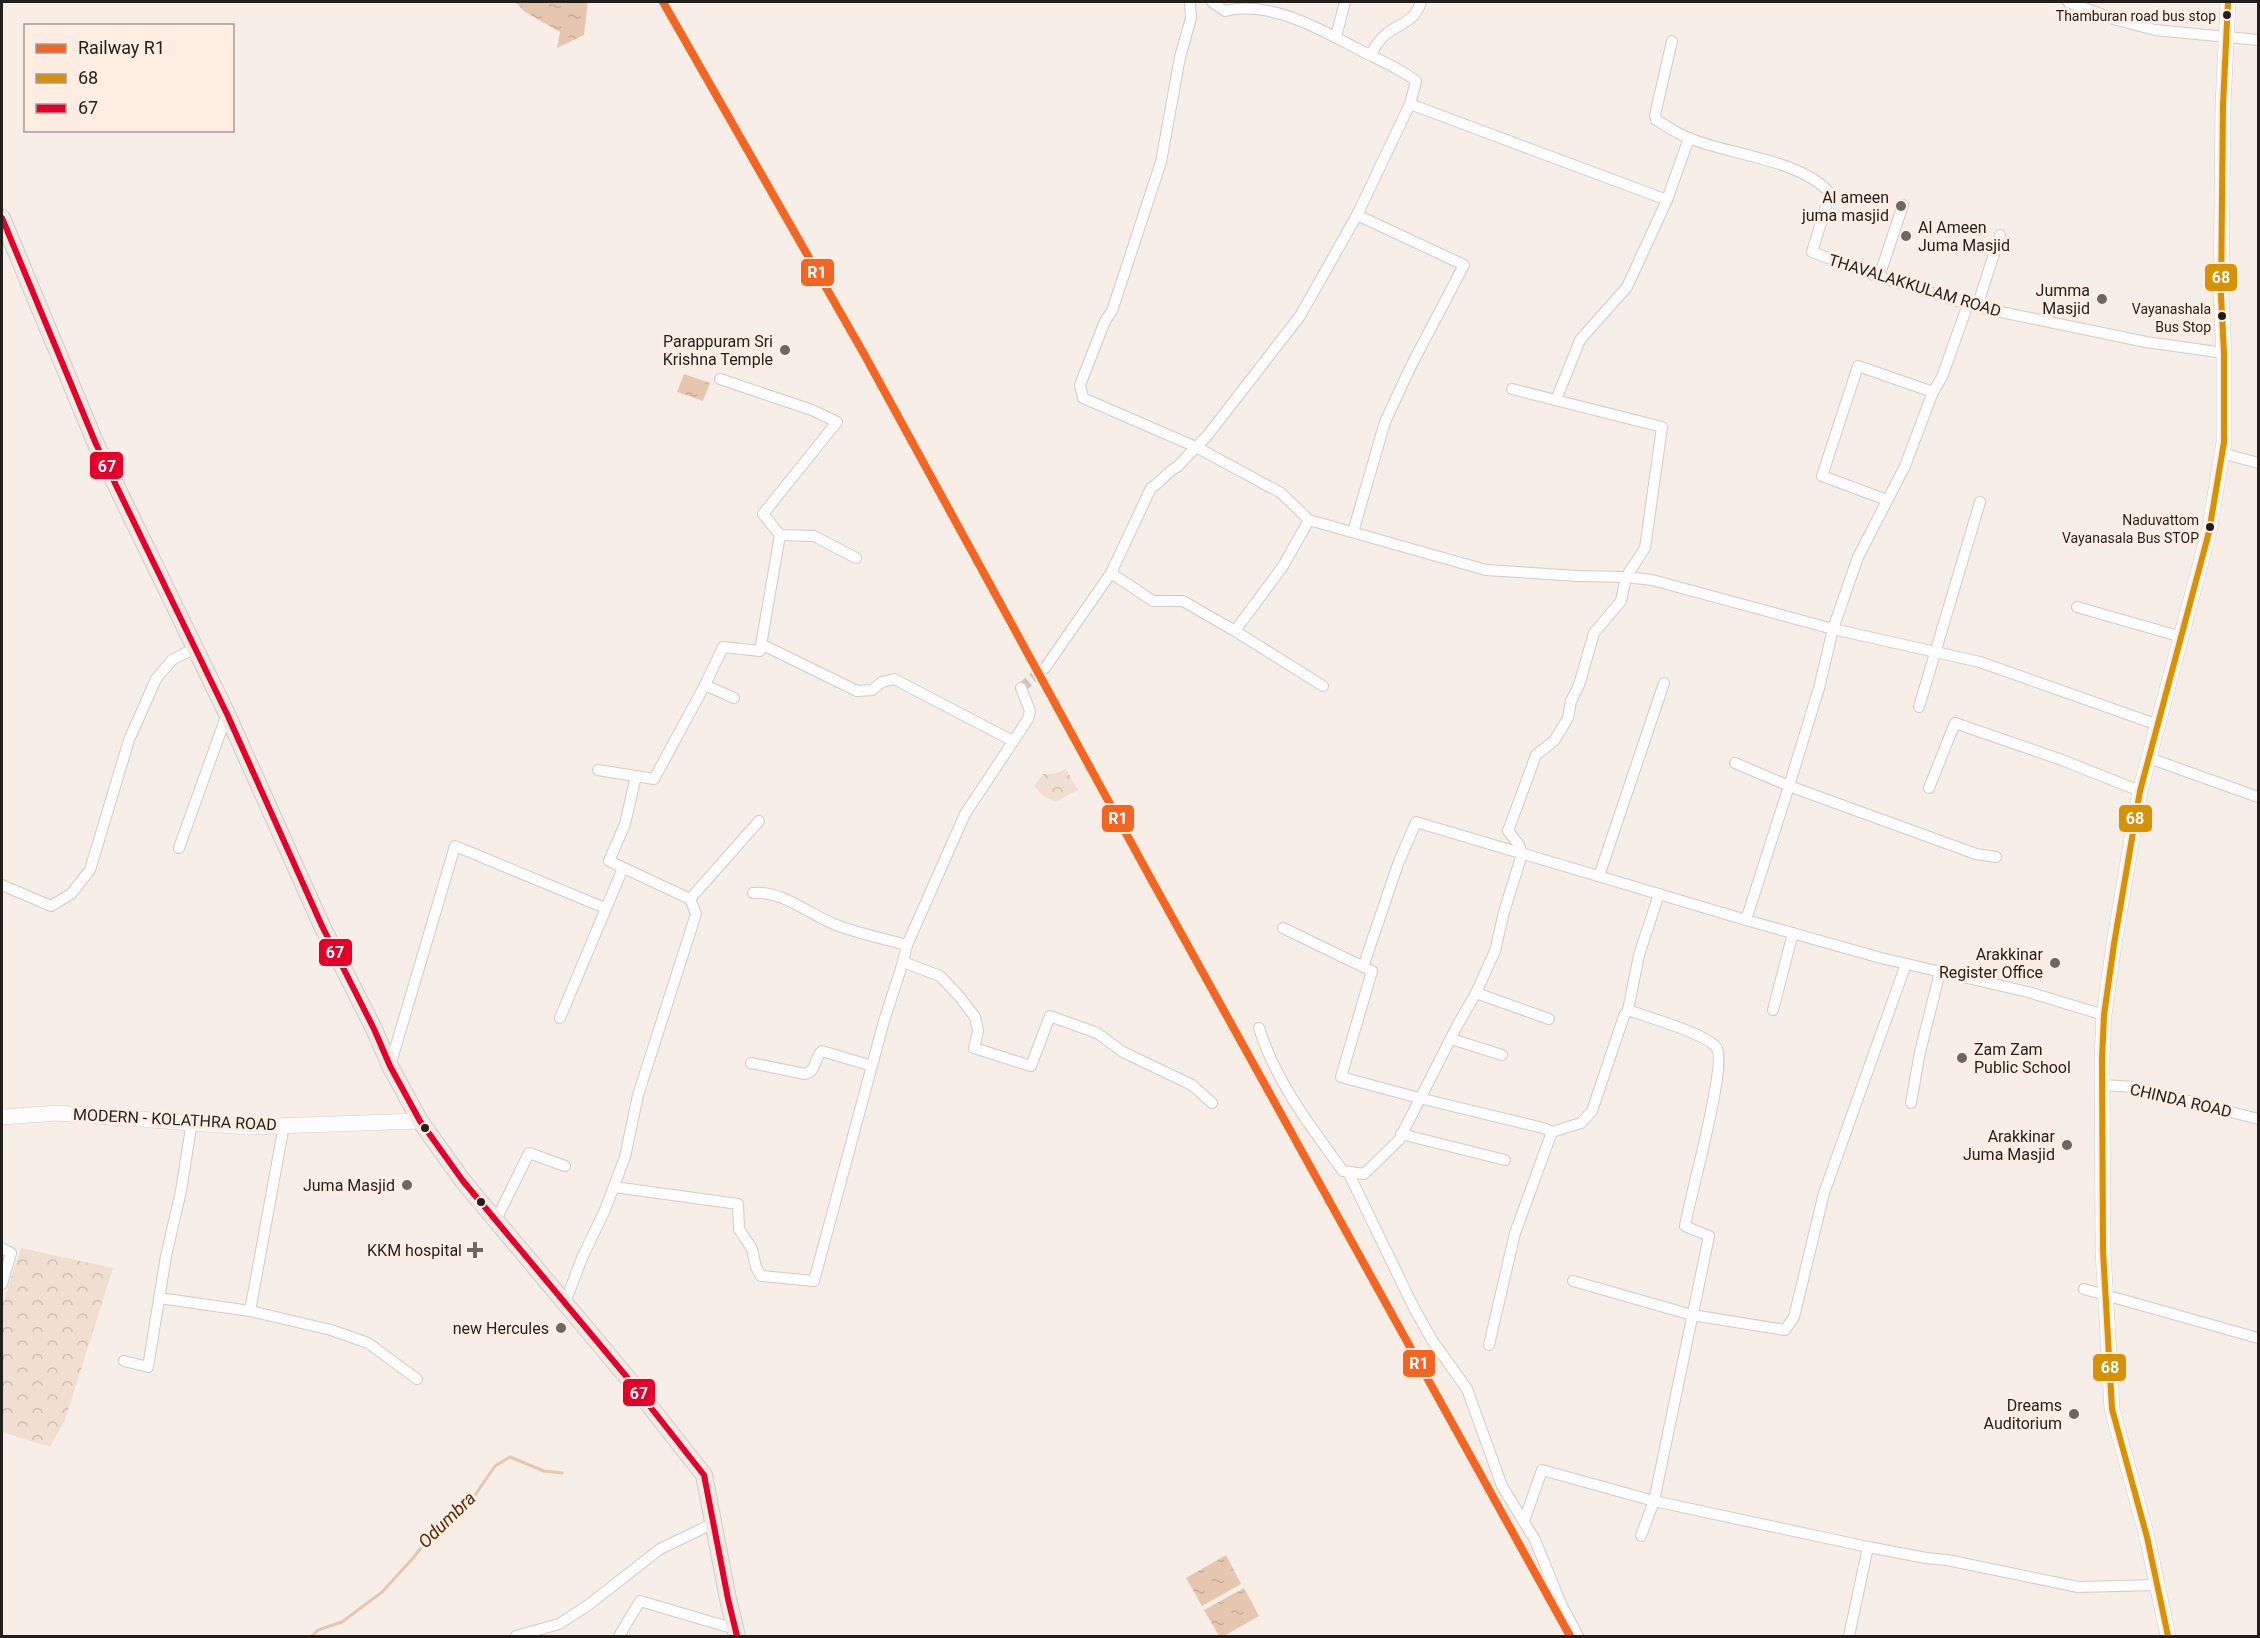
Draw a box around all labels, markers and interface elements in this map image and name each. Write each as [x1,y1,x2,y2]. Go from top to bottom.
place label: Thamburan road bus stop [2056,8,2216,24]
marker: Thamburan road bus stop [2221,9,2233,21]
legend [24,24,234,132]
text: Railway R1 [78,37,165,58]
text: 68 [78,67,98,88]
text: 67 [78,97,98,118]
place label: Al ameen juma masjid [1801,188,1889,225]
marker: Al ameen juma masjid [1894,199,1908,213]
place label: Al Ameen Juma Masjid [1918,218,2010,255]
marker: Al Ameen Juma Masjid [1899,229,1913,243]
street label: THAVALAKKULAM ROAD [1826,250,2003,321]
line badge: R1 [800,258,835,287]
text: R1 [807,263,827,282]
line badge: 68 [2204,263,2238,292]
text: 68 [2212,268,2230,287]
place label: Jumma Masjid [2036,281,2090,318]
marker: Jumma Masjid [2095,292,2109,306]
place label: Vayanashala Bus Stop [2132,301,2211,335]
marker: Vayanashala Bus Stop [2216,310,2228,322]
place label: Parappuram Sri Krishna Temple [663,332,773,369]
marker: Parappuram Sri Krishna Temple [778,343,792,357]
line badge: 67 [89,451,124,480]
text: 67 [98,457,116,476]
place label: Naduvattom Vayanasala Bus STOP [2062,512,2199,546]
marker: Naduvattom Vayanasala Bus STOP [2204,521,2216,533]
line badge: R1 [1101,804,1135,833]
line badge: 68 [2118,804,2153,833]
text: R1 [1108,809,1128,828]
text: 68 [2126,809,2144,828]
line badge: 67 [318,938,353,967]
text: 67 [326,943,344,962]
place label: Arakkinar Register Office [1939,945,2044,982]
marker: Arakkinar Register Office [2048,956,2062,970]
place label: Zam Zam Public School [1974,1040,2071,1077]
marker: Zam Zam Public School [1955,1051,1969,1065]
street label: CHINDA ROAD [2128,1080,2234,1121]
street label: MODERN - KOLATHRA ROAD [73,1105,277,1134]
unlabelled marker [419,1122,431,1134]
place label: Arakkinar Juma Masjid [1963,1127,2056,1164]
marker: Arakkinar Juma Masjid [2060,1138,2074,1152]
place label: Juma Masjid [303,1176,395,1195]
marker: Juma Masjid [400,1178,414,1192]
unlabelled marker [475,1196,487,1208]
place label: KKM hospital [367,1241,462,1260]
marker: KKM hospital [466,1241,484,1259]
place label: new Hercules [453,1319,549,1338]
marker: new Hercules [554,1321,568,1335]
line badge: R1 [1402,1349,1436,1378]
line badge: 68 [2092,1353,2127,1382]
text: R1 [1409,1354,1429,1373]
text: 68 [2101,1358,2119,1377]
line badge: 67 [622,1378,656,1407]
text: 67 [630,1384,648,1403]
place label: Dreams Auditorium [1984,1396,2062,1433]
marker: Dreams Auditorium [2067,1407,2081,1421]
water label: Odumbra [414,1487,480,1552]

